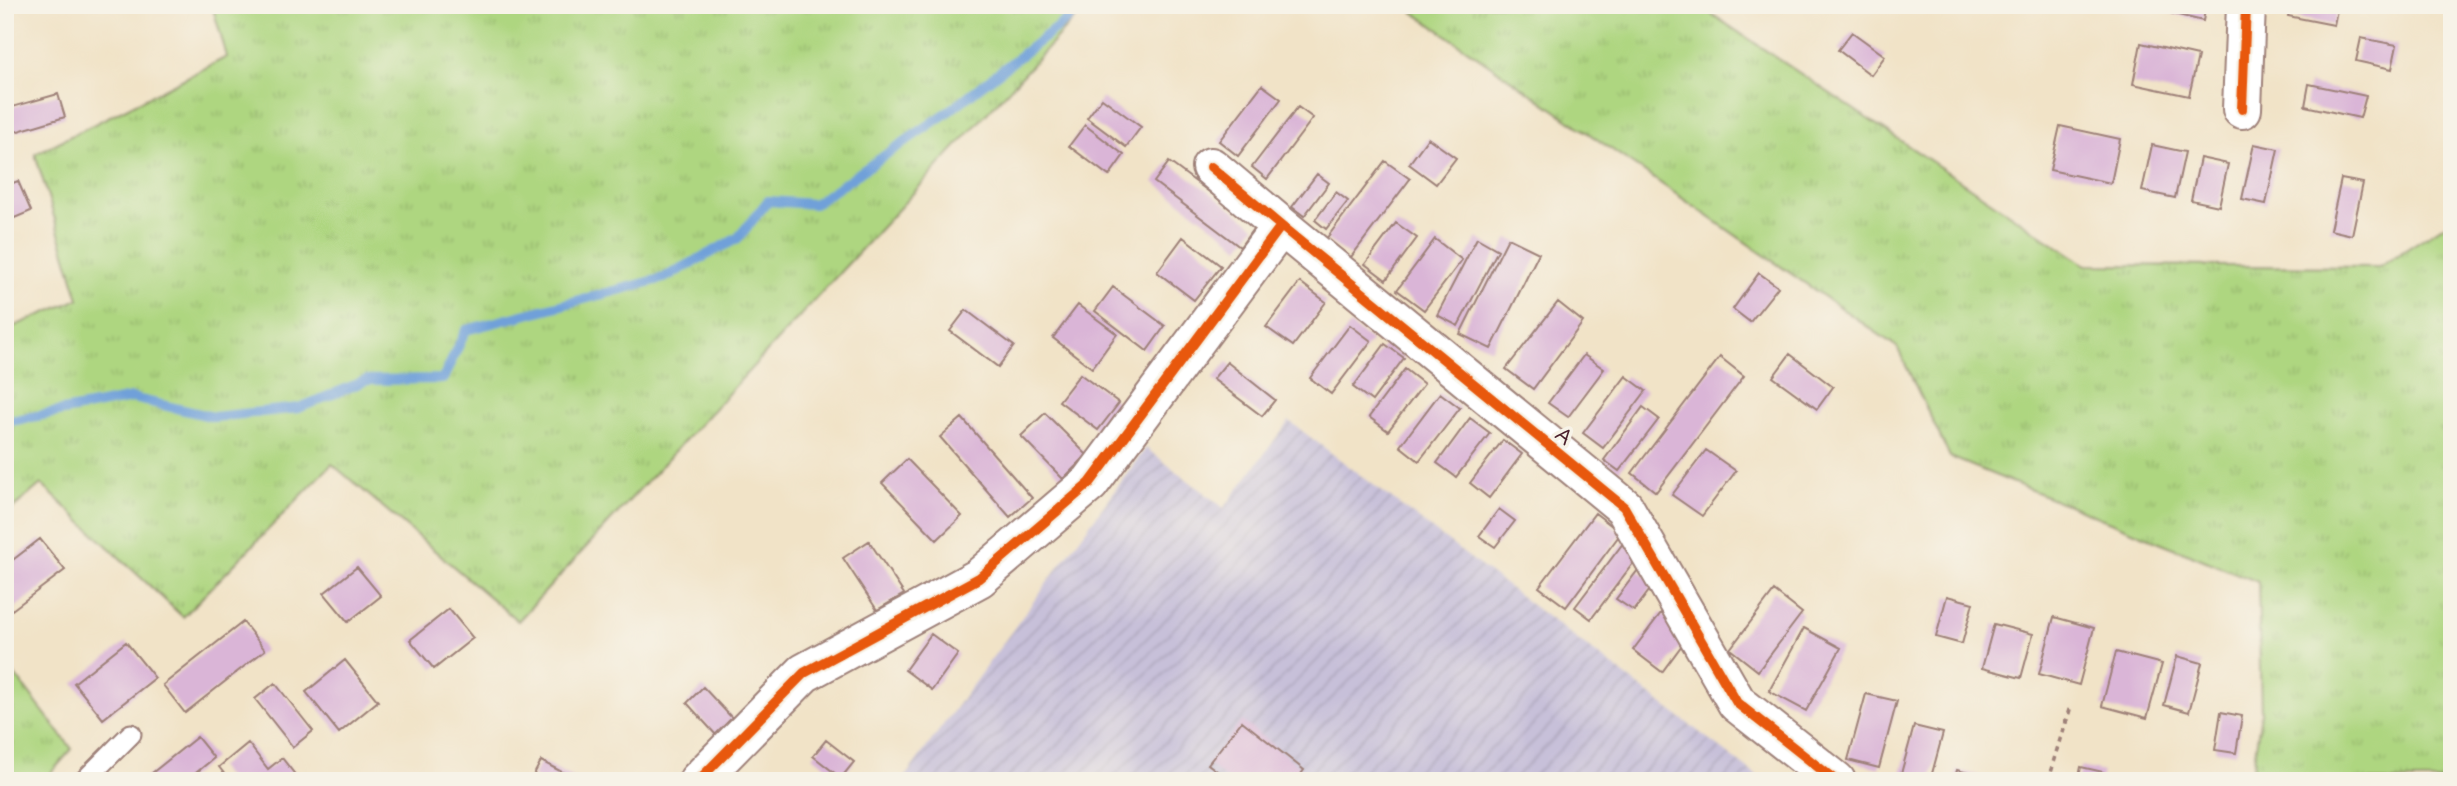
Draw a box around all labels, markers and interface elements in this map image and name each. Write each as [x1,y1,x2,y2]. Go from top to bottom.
street label: A [1550,420,1579,451]

